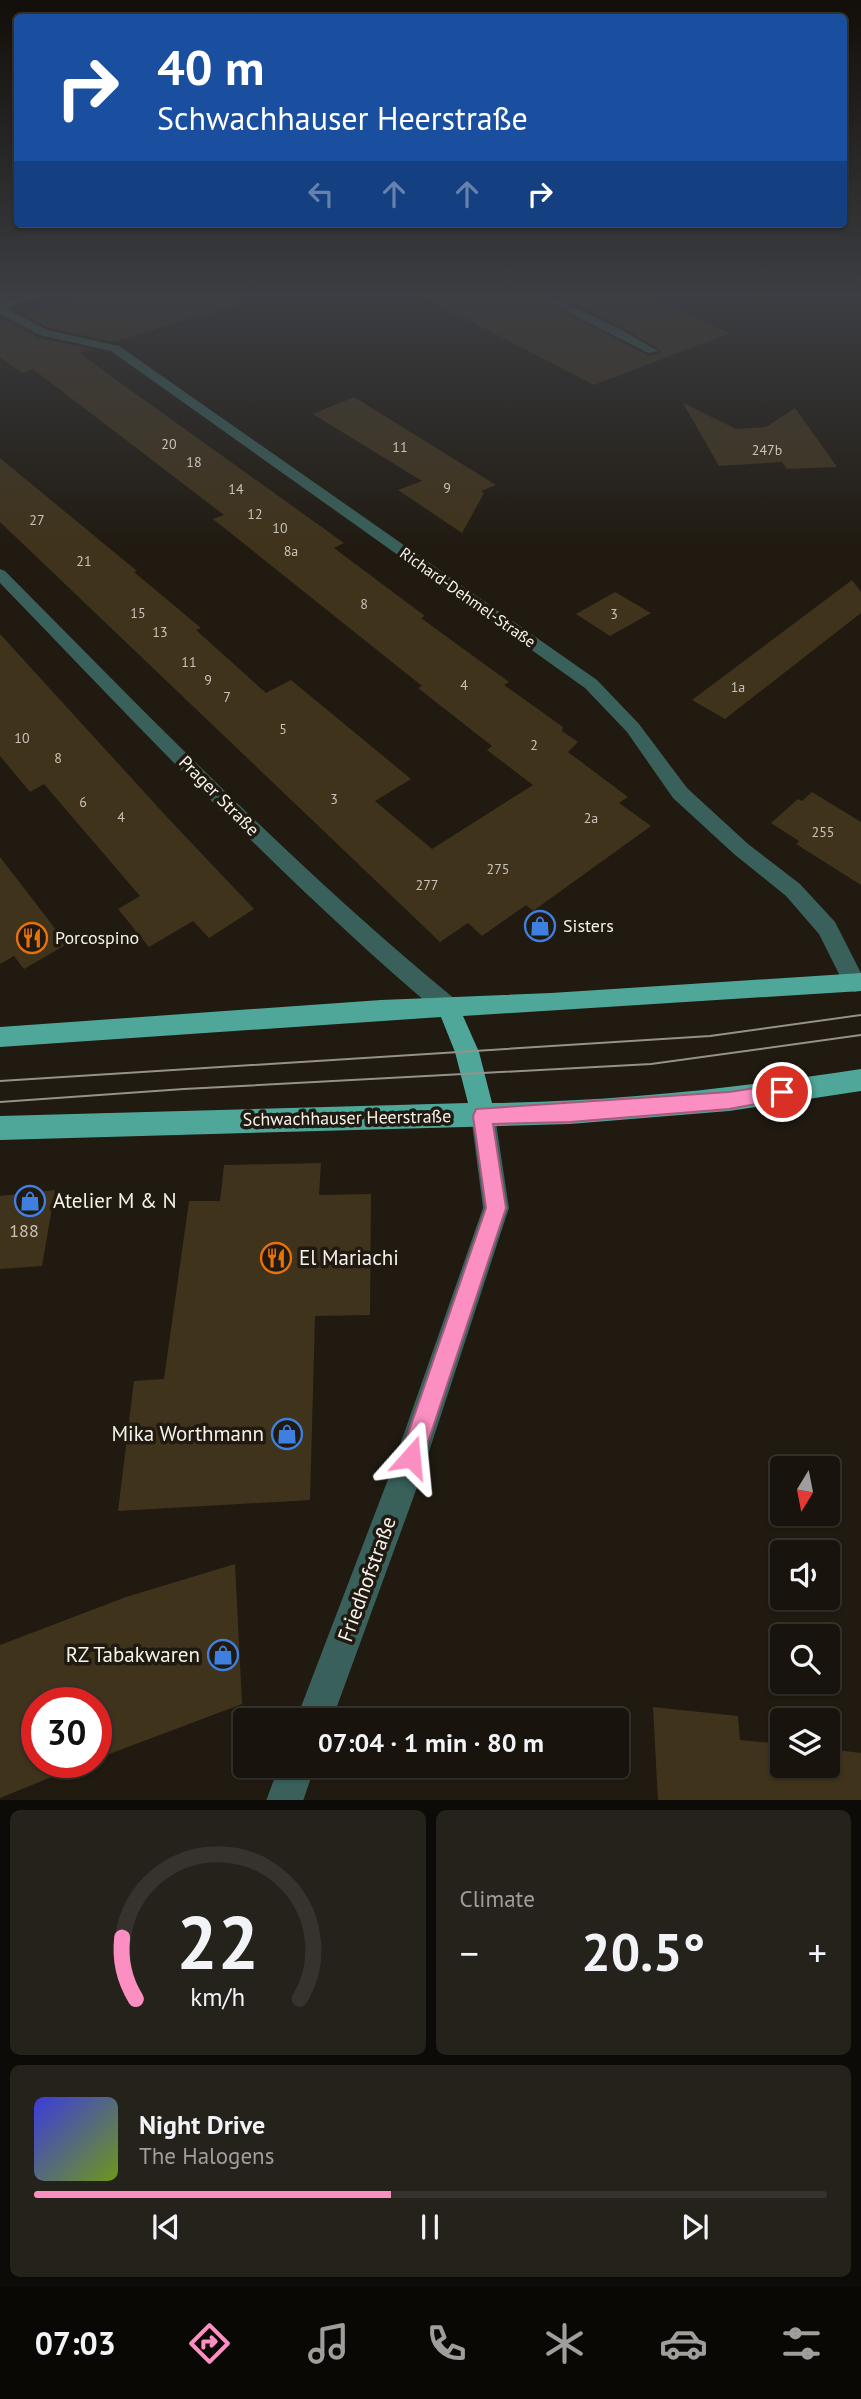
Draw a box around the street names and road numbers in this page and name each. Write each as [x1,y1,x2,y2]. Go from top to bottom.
street label: Richard-Dehmel-Straße [396,543,540,651]
street label: Prager Straße [174,750,265,841]
street label: Schwachhauser Heerstraße [243,1104,451,1131]
street label: Friedhofstraße [331,1512,402,1645]

